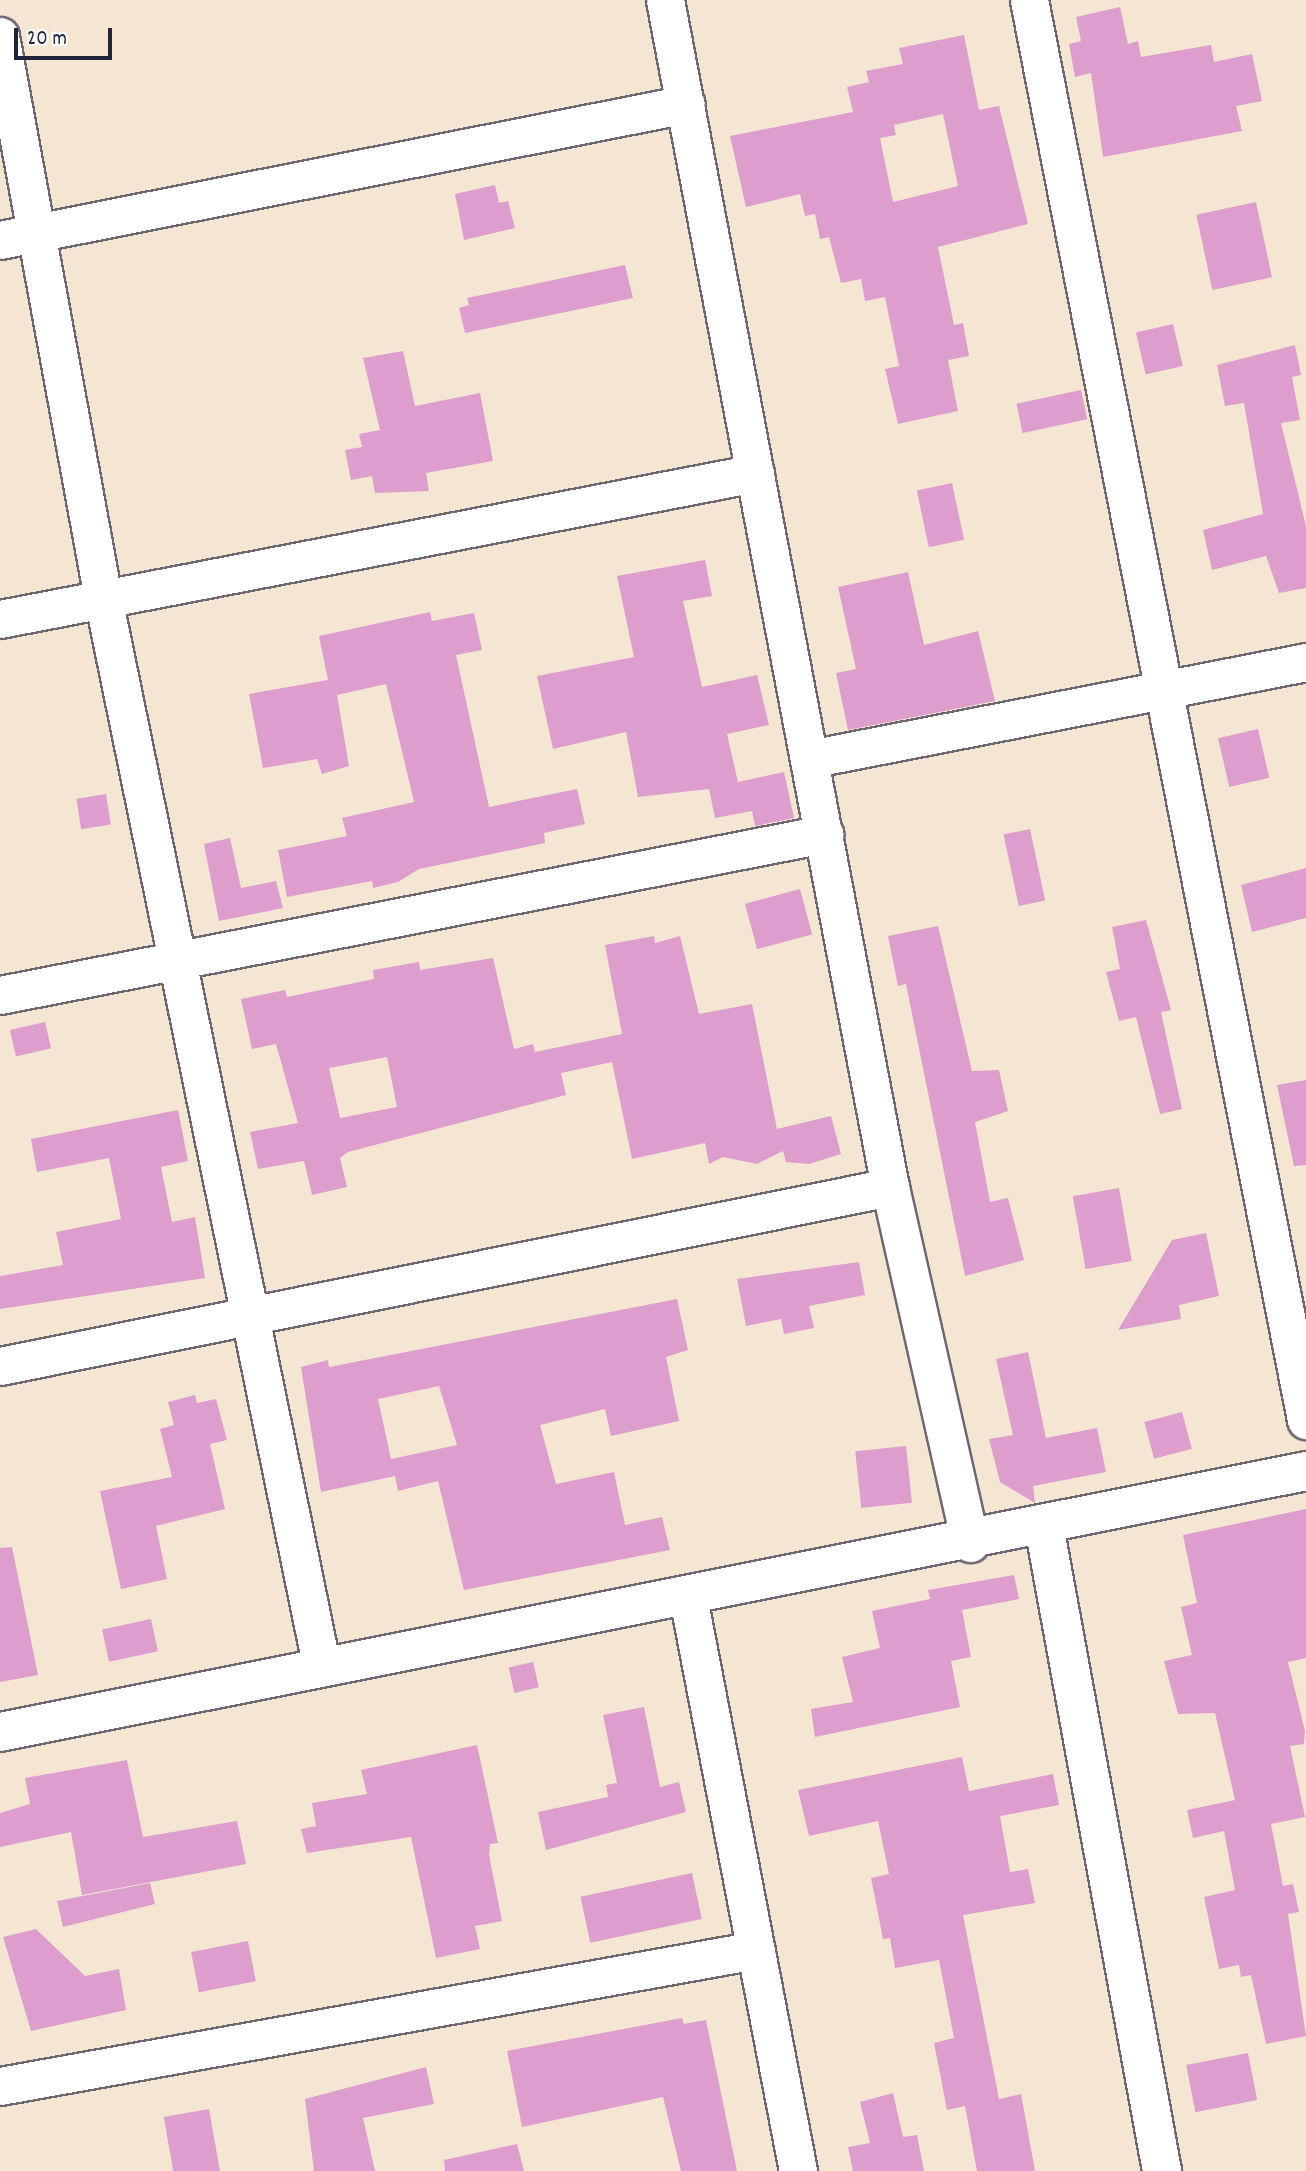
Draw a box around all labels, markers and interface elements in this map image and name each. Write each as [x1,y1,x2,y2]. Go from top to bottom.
scale bar [18,14,116,58]
text: 20 m [27,25,67,55]

